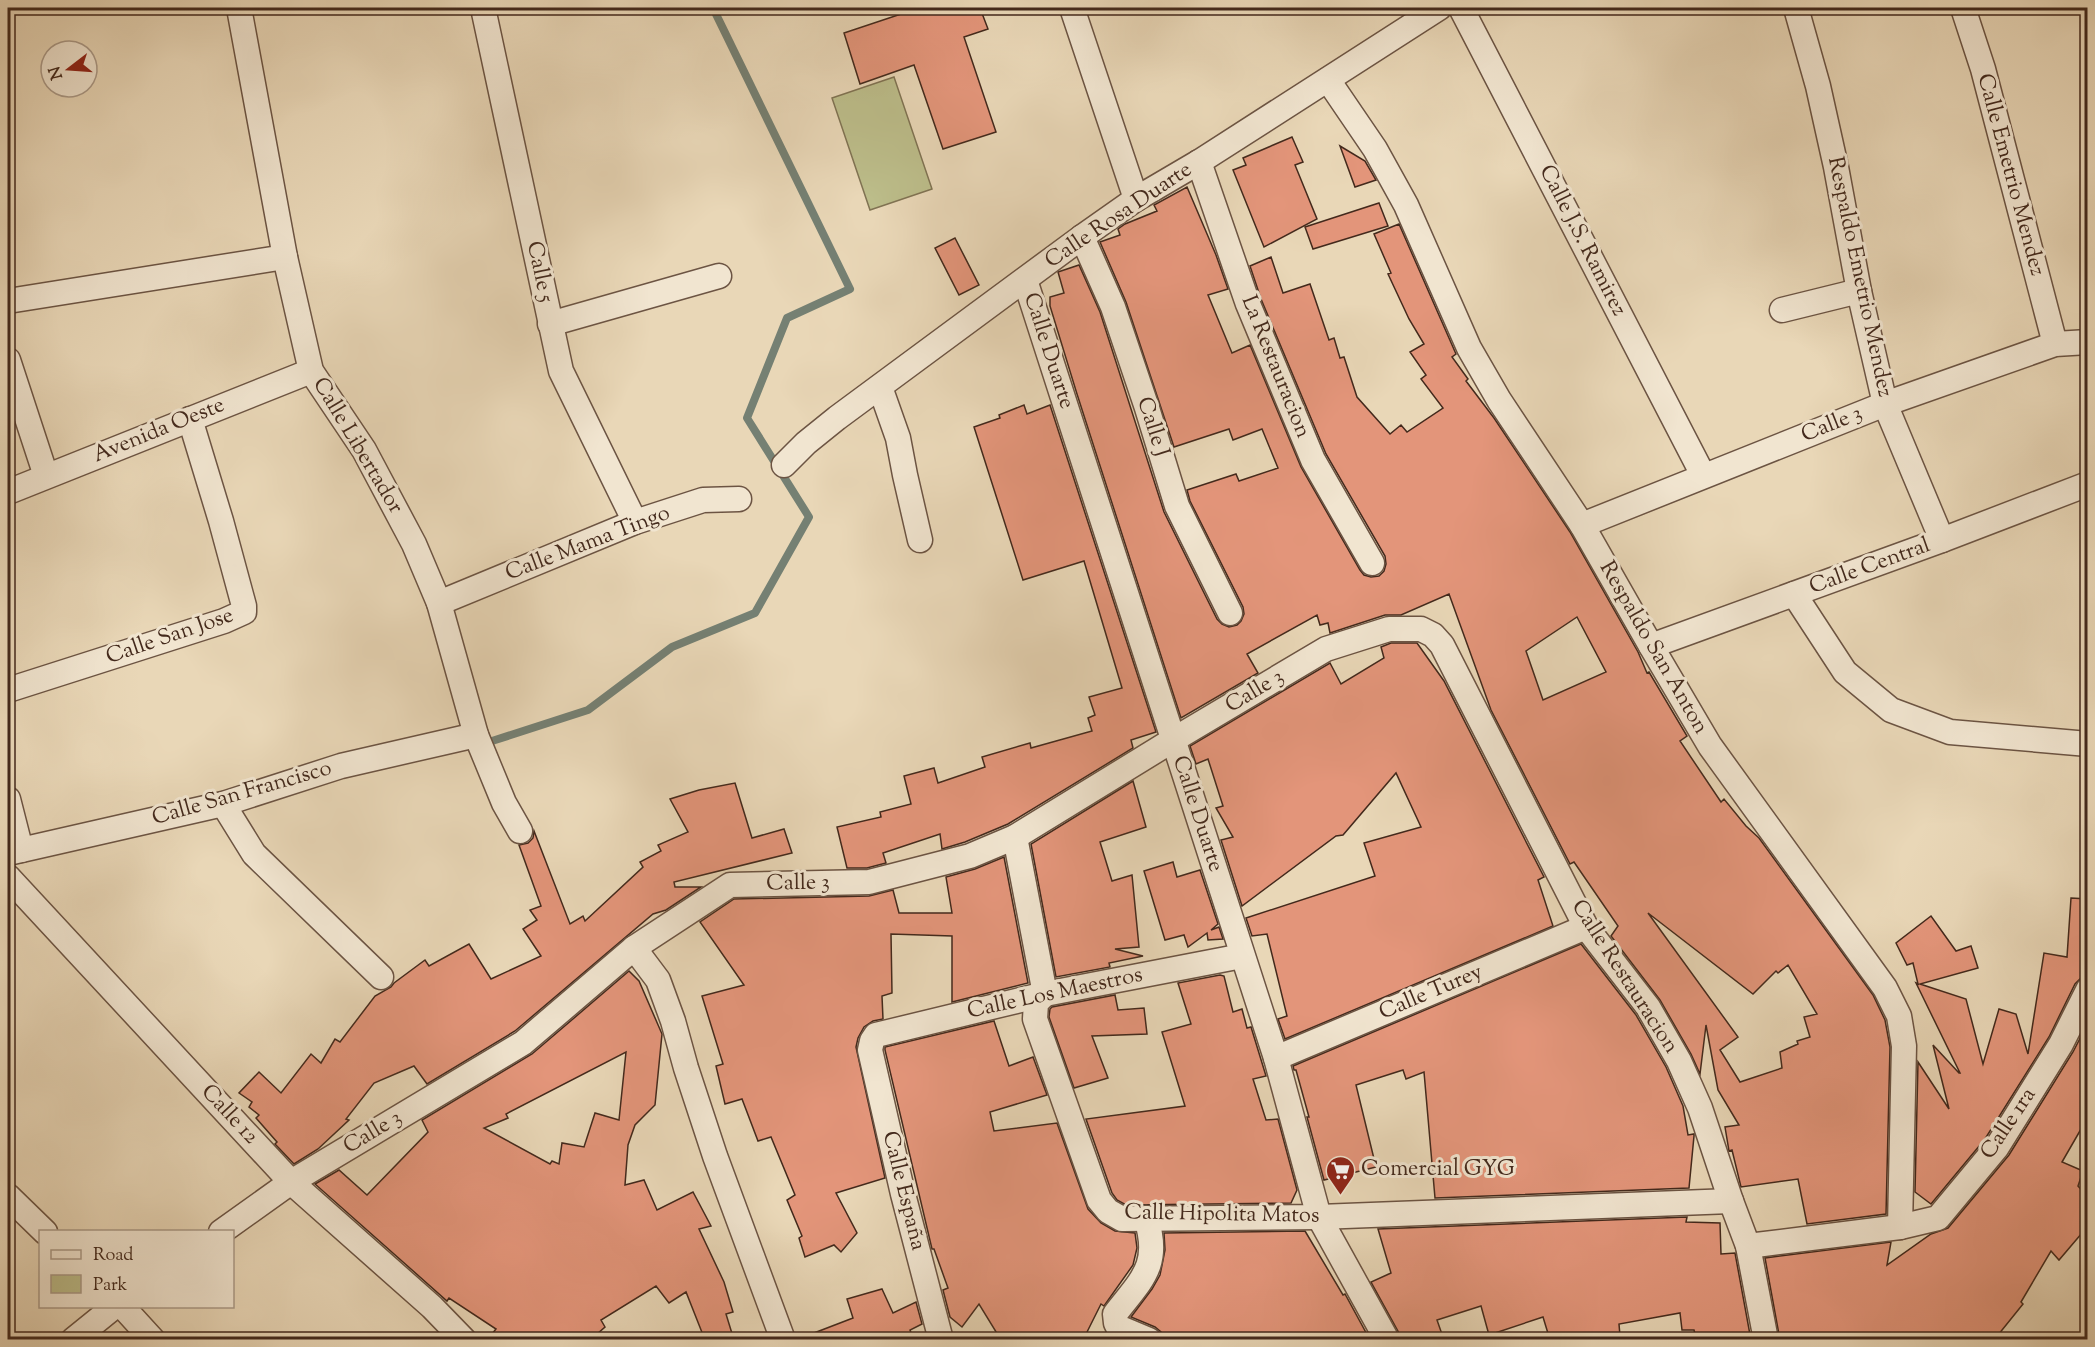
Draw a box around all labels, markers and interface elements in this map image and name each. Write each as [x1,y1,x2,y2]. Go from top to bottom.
north arrow [39,39,99,99]
text: N [44,63,70,82]
street label: Calle Emetrio Mendez [1968,70,2052,280]
street label: Respaldo Emetrio Mendez [1818,154,1900,400]
street label: Calle Rosa Duarte [1039,155,1199,277]
street label: Calle J.S. Ramirez [1530,160,1634,322]
street label: Calle 5 [517,238,561,306]
street label: Calle Duarte [1014,289,1082,413]
street label: La Restauracion [1232,291,1318,443]
street label: Calle Libertador [304,372,410,520]
street label: Avenida Oeste [88,390,230,472]
street label: Calle J [1127,393,1177,461]
street label: Calle 3 [1797,398,1867,452]
street label: Calle Mama Tingo [501,498,675,590]
street label: Calle Central [1805,530,1935,604]
street label: Respaldo San Anton [1590,555,1716,741]
street label: Calle San Jose [102,600,238,674]
street label: Calle 3 [1220,662,1290,722]
street label: Calle Duarte [1163,752,1231,876]
street label: Calle San Francisco [149,753,335,835]
street label: Calle 3 [766,867,830,901]
street label: Calle Restauracion [1562,894,1686,1060]
street label: Calle Turey [1374,957,1488,1029]
street label: Calle Los Maestros [964,960,1146,1028]
street label: Calle 12 [193,1078,265,1152]
street label: Calle 1ra [1973,1082,2045,1166]
street label: Calle 3 [338,1103,408,1163]
street label: Calle España [873,1128,933,1254]
supermarket icon: Comercial GYG [1324,1154,1356,1196]
place label: Comercial GYG [1361,1154,1515,1186]
street label: Calle Hipolita Matos [1124,1197,1320,1233]
legend [39,1230,234,1308]
text: Road [93,1243,133,1269]
text: Park [93,1273,128,1299]

